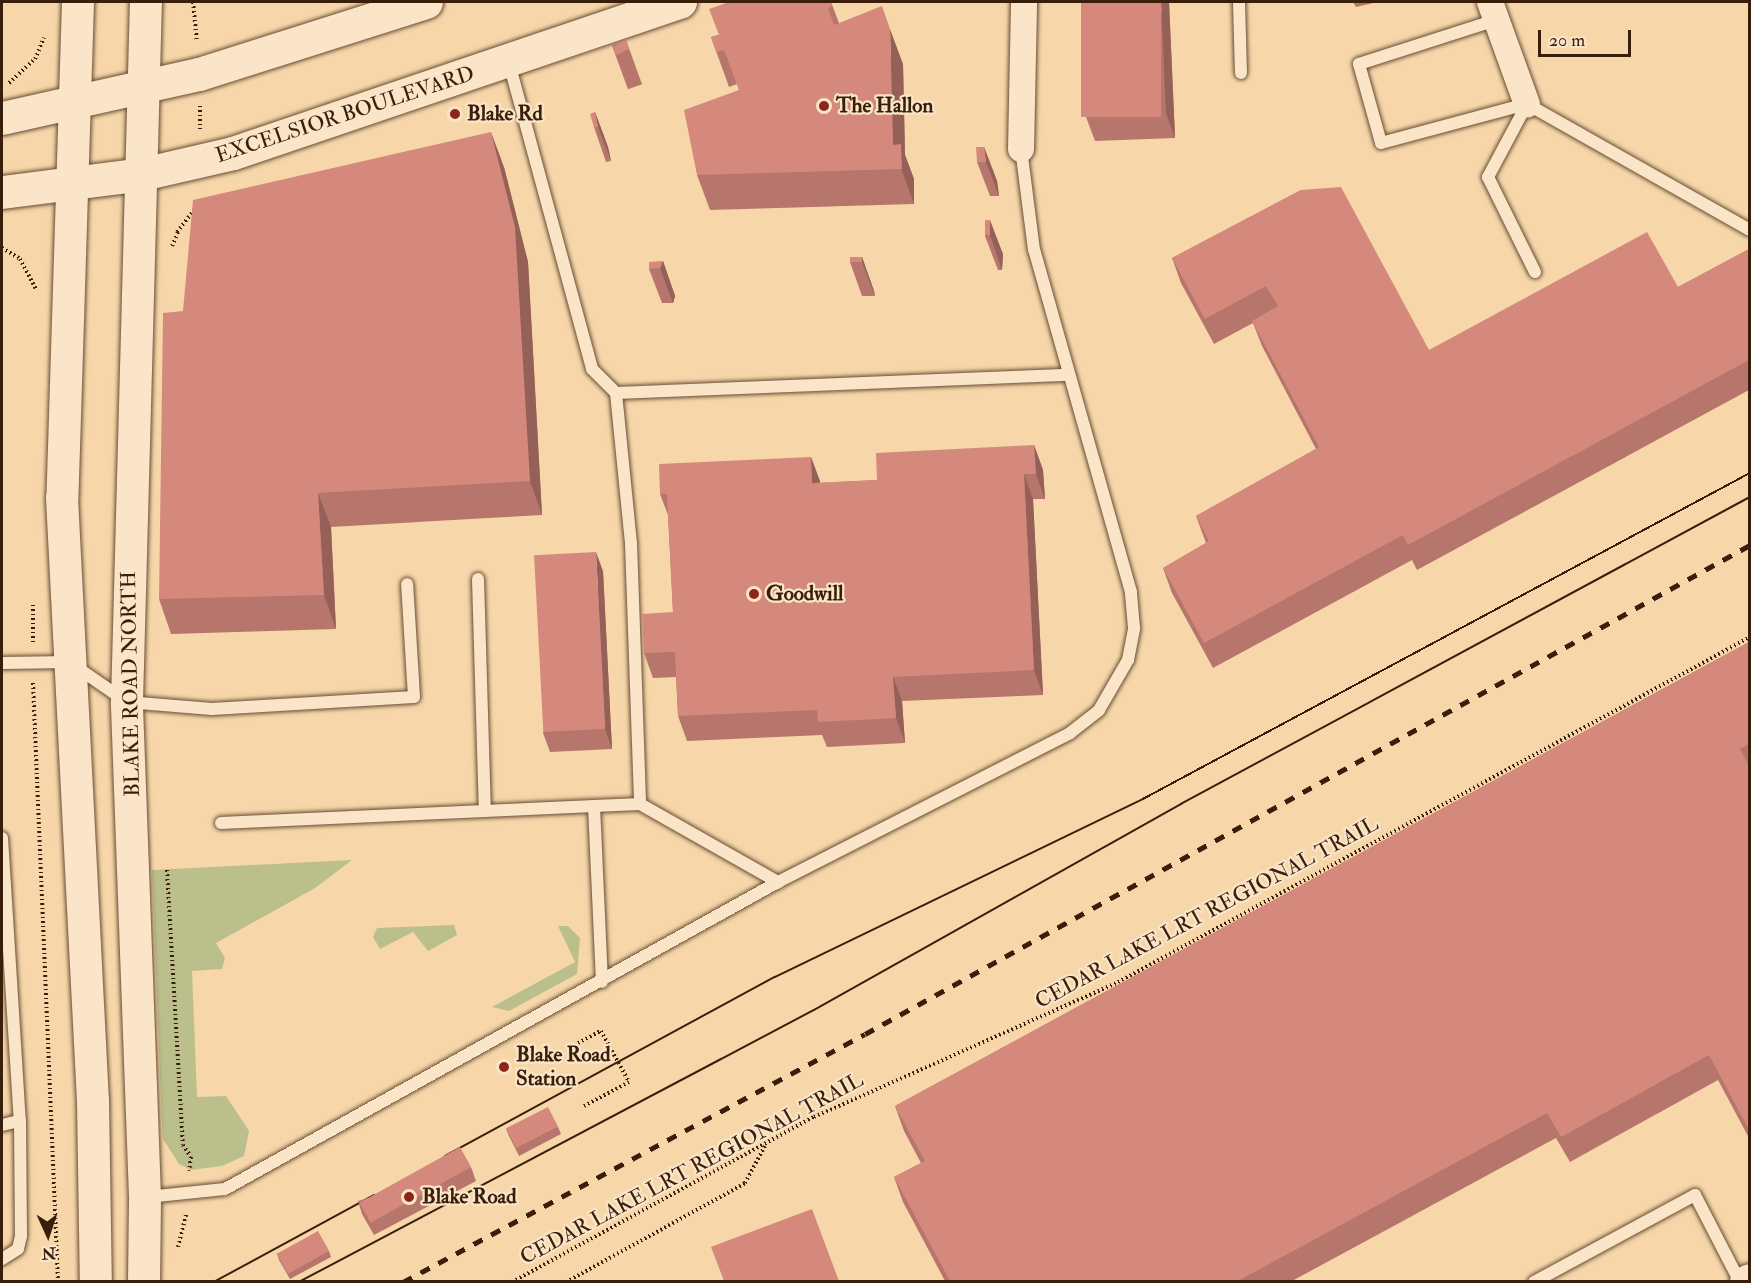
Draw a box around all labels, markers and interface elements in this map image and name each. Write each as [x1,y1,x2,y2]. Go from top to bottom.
scale bar [1541,18,1634,56]
text: 20 m [1549,29,1585,52]
street label: EXCELSIOR BOULEVARD [212,61,478,169]
place label: The Hallon [836,93,933,119]
marker: The Hallon [817,99,831,113]
place label: Blake Rd [467,101,543,127]
marker: Blake Rd [448,107,462,121]
street label: BLAKE ROAD NORTH [116,571,146,797]
place label: Goodwill [766,581,843,607]
marker: Goodwill [747,587,761,601]
street label: CEDAR LAKE LRT REGIONAL TRAIL [1031,811,1383,1015]
place label: Blake Road Station [516,1042,611,1092]
marker: Blake Road Station [497,1060,511,1074]
street label: CEDAR LAKE LRT REGIONAL TRAIL [516,1067,868,1271]
place label: Blake Road [422,1184,517,1210]
marker: Blake Road [400,1188,418,1206]
north arrow [18,1205,78,1265]
text: N [41,1243,57,1263]

